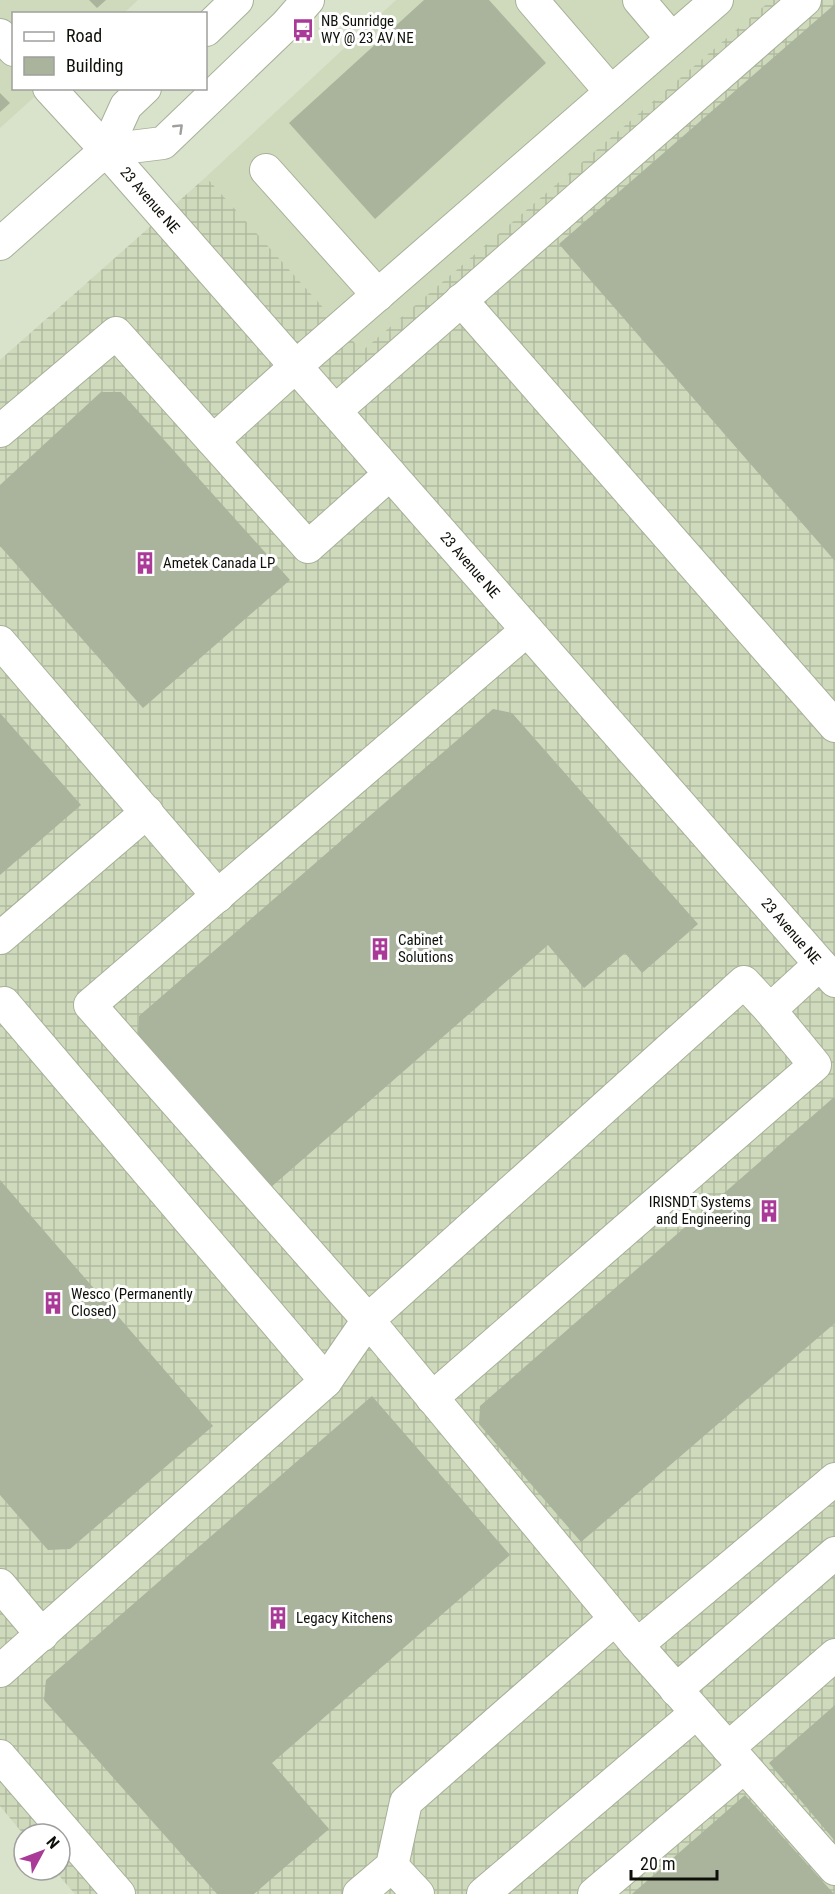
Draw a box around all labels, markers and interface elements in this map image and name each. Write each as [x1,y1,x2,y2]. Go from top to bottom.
legend [12,12,207,90]
place label: NB Sunridge WY @ 23 AV NE [321,12,414,47]
bus stop icon: NB Sunridge WY @ 23 AV NE [290,17,316,43]
text: Road [66,25,102,46]
text: Building [66,55,123,76]
one-way arrow [171,124,182,135]
street label: 23 Avenue NE [116,163,184,237]
street label: 23 Avenue NE [436,528,504,602]
building icon: Ametek Canada LP [132,550,158,576]
place label: Ametek Canada LP [163,554,275,572]
street label: 23 Avenue NE [757,894,825,968]
place label: Cabinet Solutions [398,931,454,966]
building icon: Cabinet Solutions [367,936,393,962]
place label: IRISNDT Systems and Engineering [649,1193,751,1228]
building icon: IRISNDT Systems and Engineering [756,1198,782,1224]
place label: Wesco (Permanently Closed) [71,1285,193,1320]
building icon: Wesco (Permanently Closed) [40,1290,66,1316]
building icon: Legacy Kitchens [265,1605,291,1631]
place label: Legacy Kitchens [296,1609,393,1627]
north arrow [12,1822,72,1882]
text: N [43,1833,63,1852]
scale bar [631,1843,716,1881]
text: 20 m [640,1853,675,1874]

